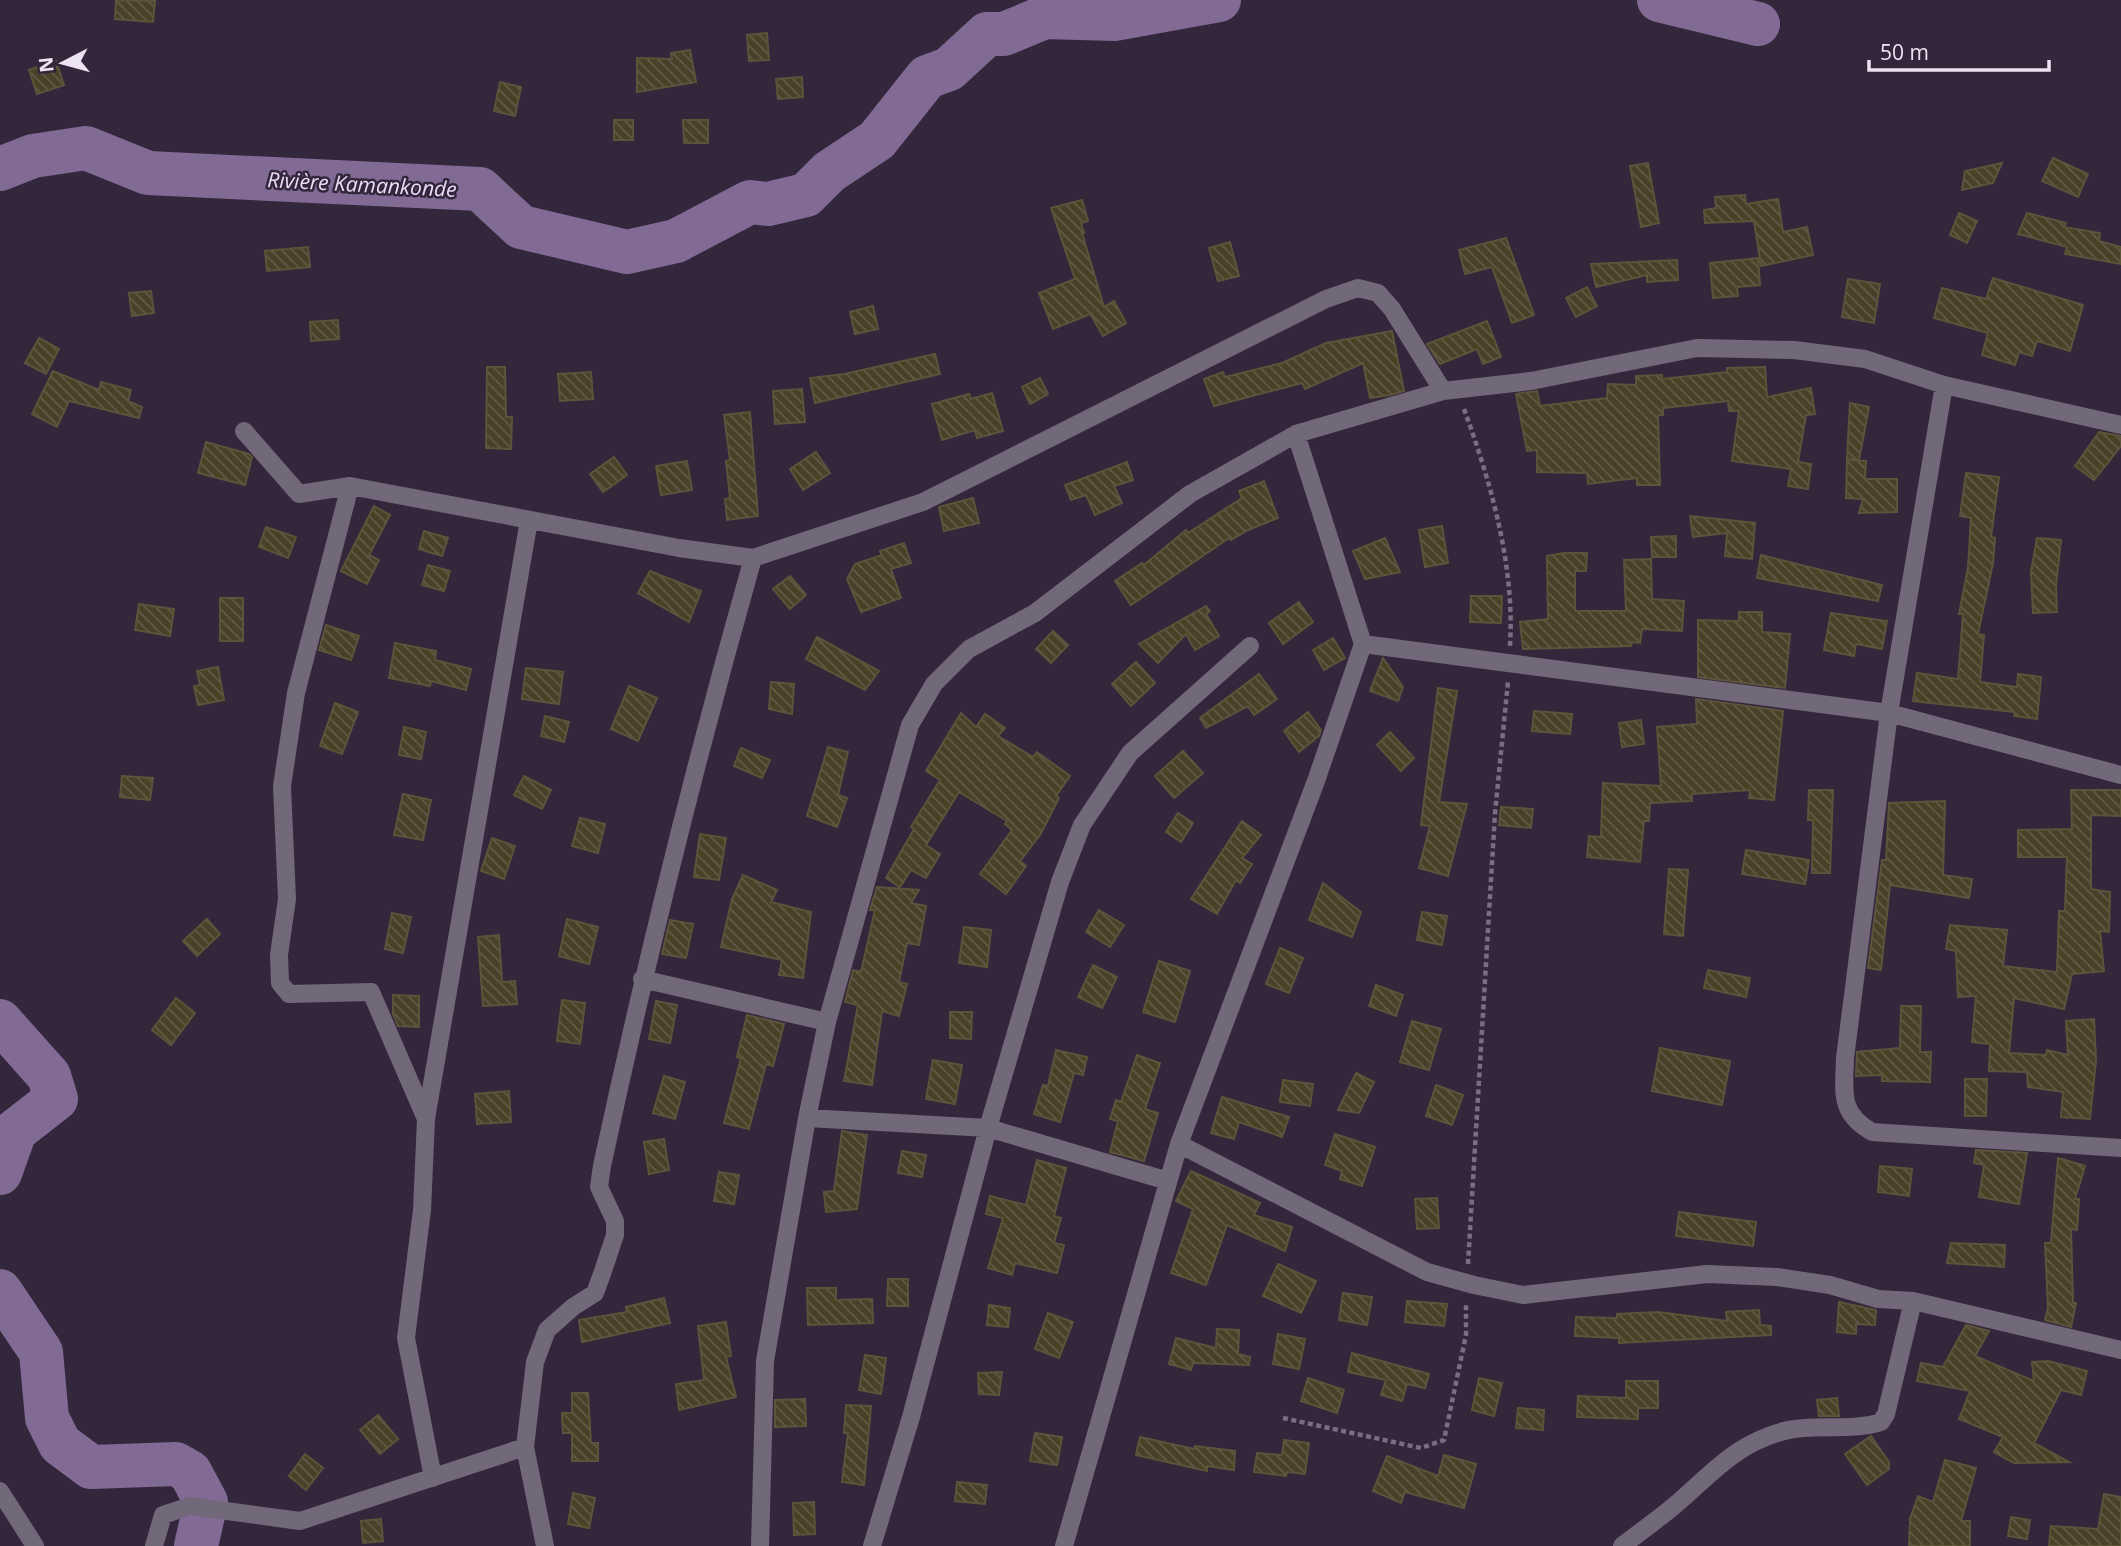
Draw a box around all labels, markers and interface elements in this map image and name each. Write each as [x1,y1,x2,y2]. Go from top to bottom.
north arrow [28,28,98,98]
scale bar [1869,28,2049,72]
text: 50 m [1880,38,1929,66]
text: N [32,56,60,74]
water label: Rivière Kamankonde [267,165,457,203]

